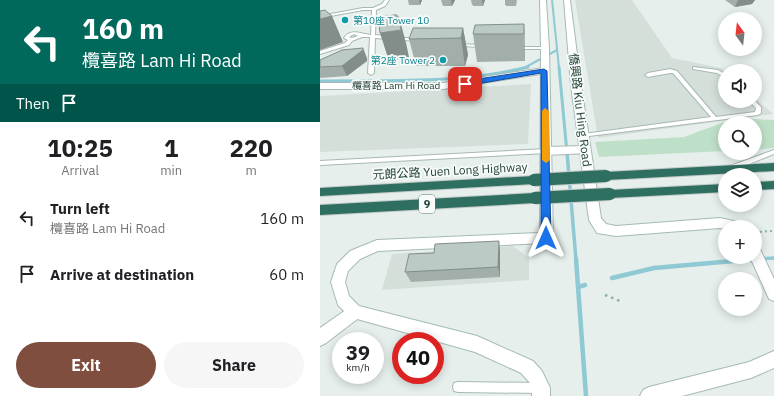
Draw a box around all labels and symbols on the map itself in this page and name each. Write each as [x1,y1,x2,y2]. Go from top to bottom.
north arrow [718,12,762,56]
place label: 第10座 Tower 10 [353,14,429,27]
marker: 第10座 Tower 10 [340,15,350,25]
street label: 僑興路 Kiu Hing Road [566,52,595,168]
place label: 第2座 Tower 2 [371,54,435,67]
marker: 第2座 Tower 2 [438,55,448,65]
pin [448,67,482,101]
street label: 欖喜路 Lam Hi Road [352,79,440,92]
street label: 元朗公路 Yuen Long Highway [372,159,528,182]
road number: 9 [419,195,435,213]
position arrow [525,217,567,259]
speed limit sign: 40 [392,332,444,384]

